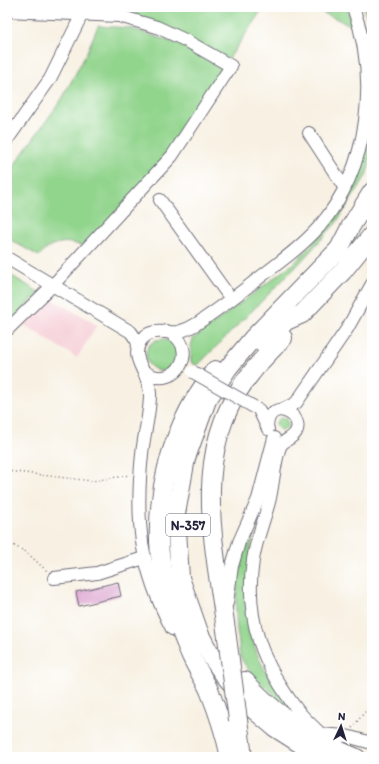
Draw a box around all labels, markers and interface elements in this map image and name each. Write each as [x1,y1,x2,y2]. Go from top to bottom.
road number: N-357 [166,514,210,536]
north arrow [321,706,361,746]
text: N [337,710,346,723]

